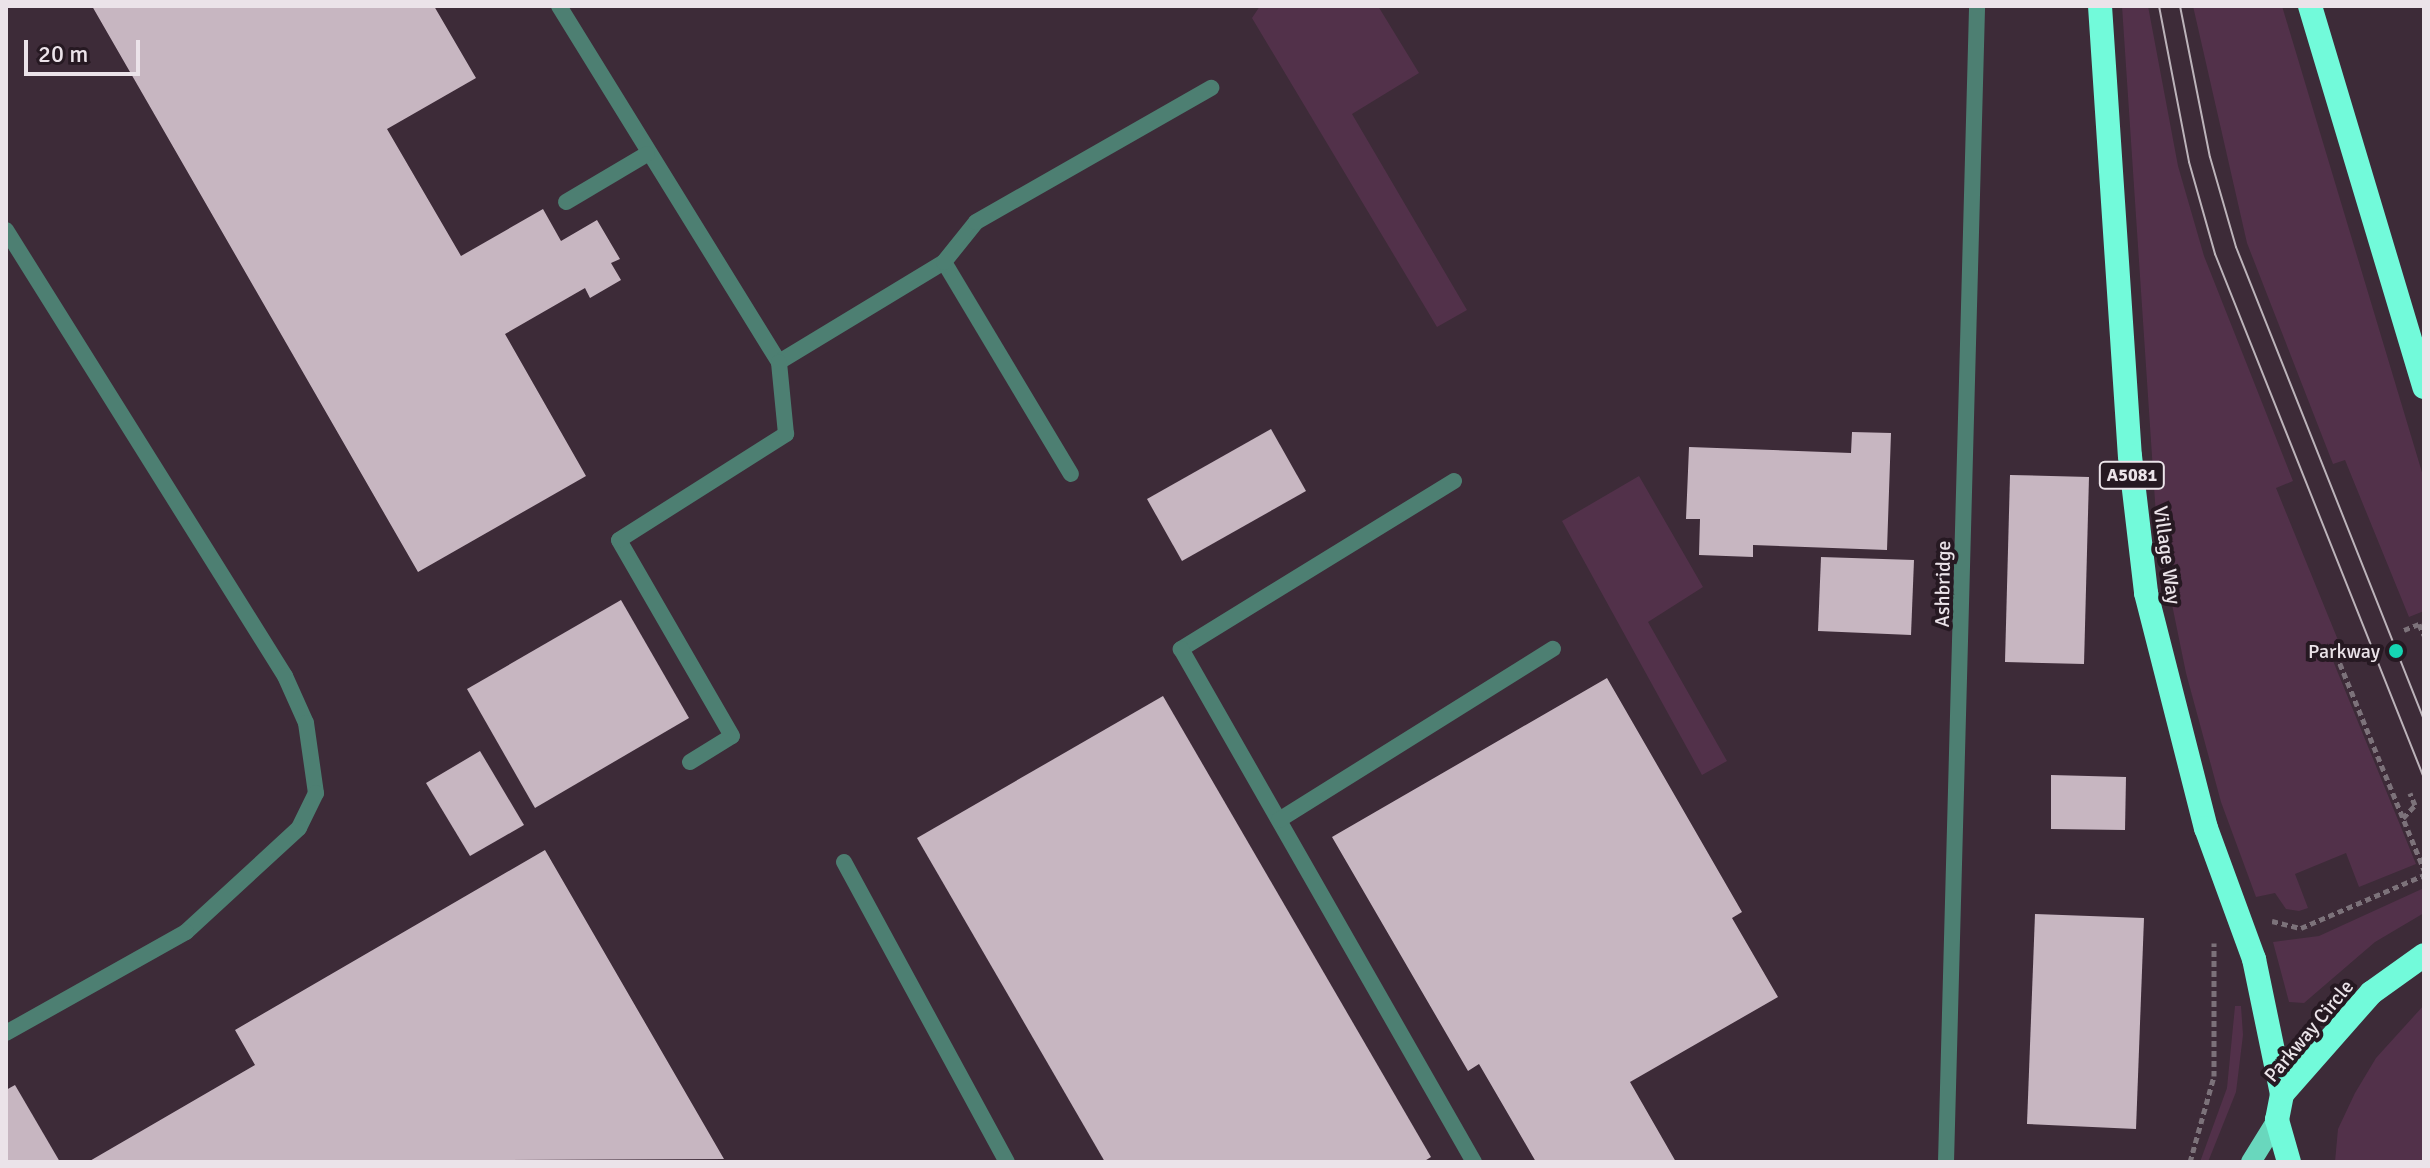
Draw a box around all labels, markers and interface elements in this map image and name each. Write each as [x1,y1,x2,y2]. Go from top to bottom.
scale bar [28,24,144,74]
text: 20 m [38,39,88,69]
road number: A5081 [2098,461,2166,489]
street label: Village Way [2148,504,2186,606]
street label: Ashbridge [1930,540,1956,628]
place label: Parkway [2308,639,2380,663]
marker: Parkway [2387,642,2405,660]
street label: Parkway Circle [2259,975,2359,1087]

